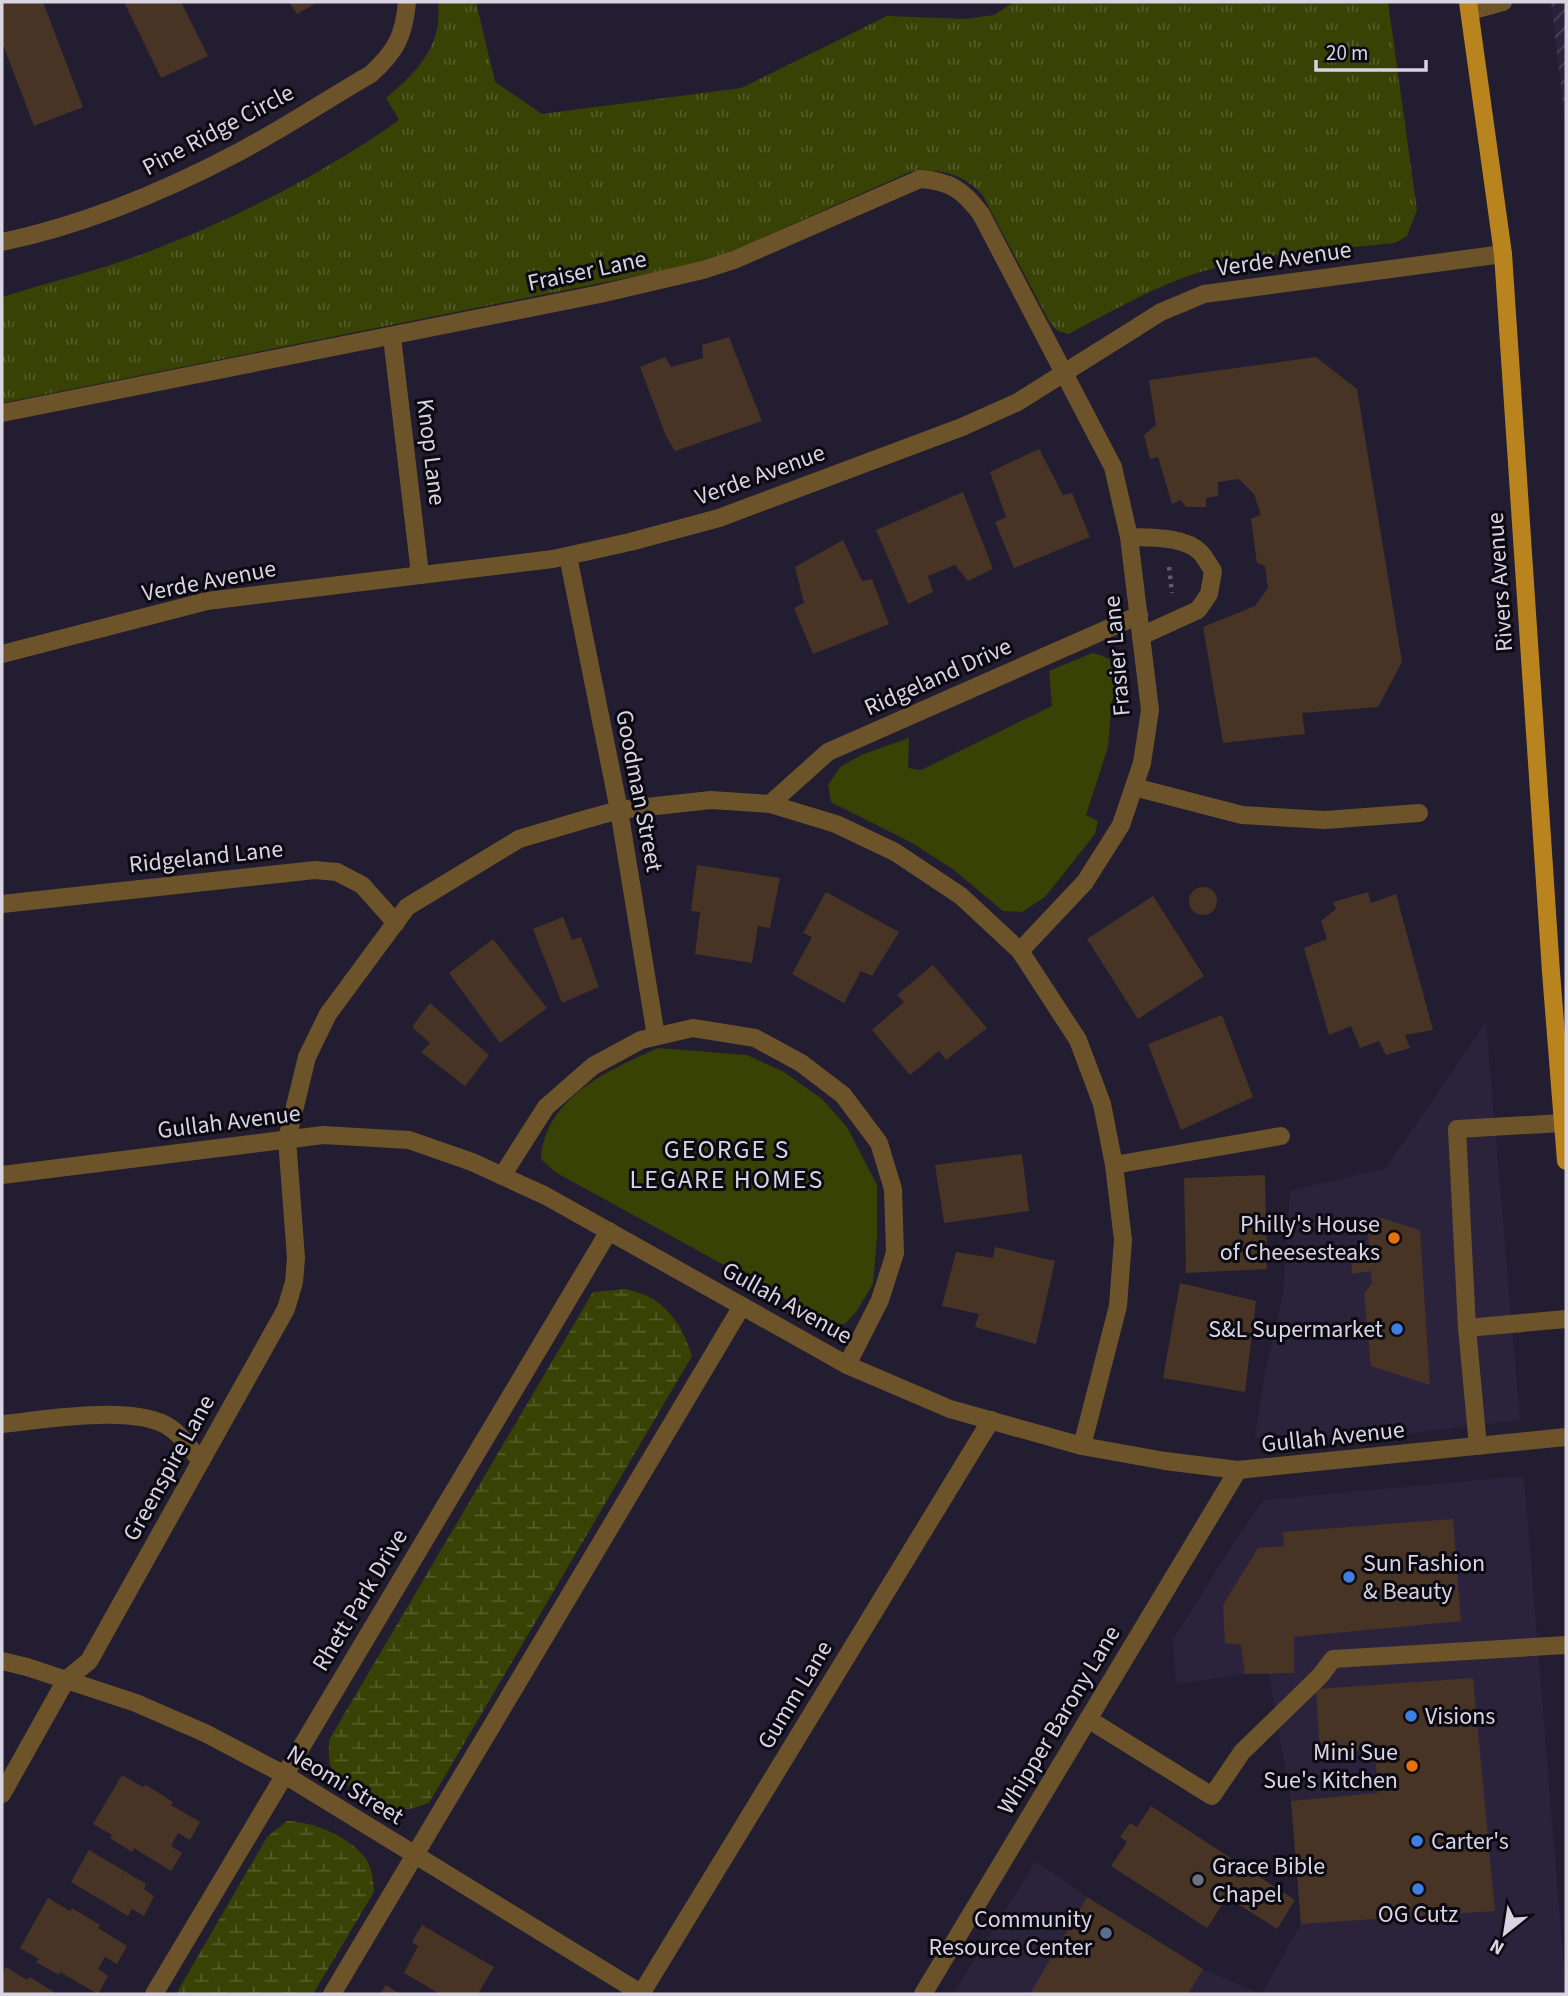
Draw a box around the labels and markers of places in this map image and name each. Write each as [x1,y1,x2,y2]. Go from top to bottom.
place label: Philly's House of Cheesesteaks [1220,1207,1380,1270]
marker: Philly's House of Cheesesteaks [1386,1230,1402,1246]
place label: S&L Supermarket [1208,1312,1383,1347]
marker: S&L Supermarket [1389,1321,1405,1337]
place label: Sun Fashion & Beauty [1363,1546,1485,1609]
marker: Sun Fashion & Beauty [1341,1569,1357,1585]
place label: Visions [1425,1699,1495,1734]
marker: Visions [1403,1708,1419,1724]
place label: Mini Sue Sue's Kitchen [1263,1735,1398,1798]
marker: Mini Sue Sue's Kitchen [1404,1758,1420,1774]
place label: Carter's [1431,1824,1509,1859]
marker: Carter's [1409,1833,1425,1849]
place label: Grace Bible Chapel [1212,1849,1325,1912]
marker: Grace Bible Chapel [1190,1872,1206,1888]
marker: OG Cutz [1410,1881,1426,1897]
place label: OG Cutz [1378,1897,1458,1932]
place label: Community Resource Center [929,1902,1093,1965]
marker: Community Resource Center [1098,1925,1114,1941]

